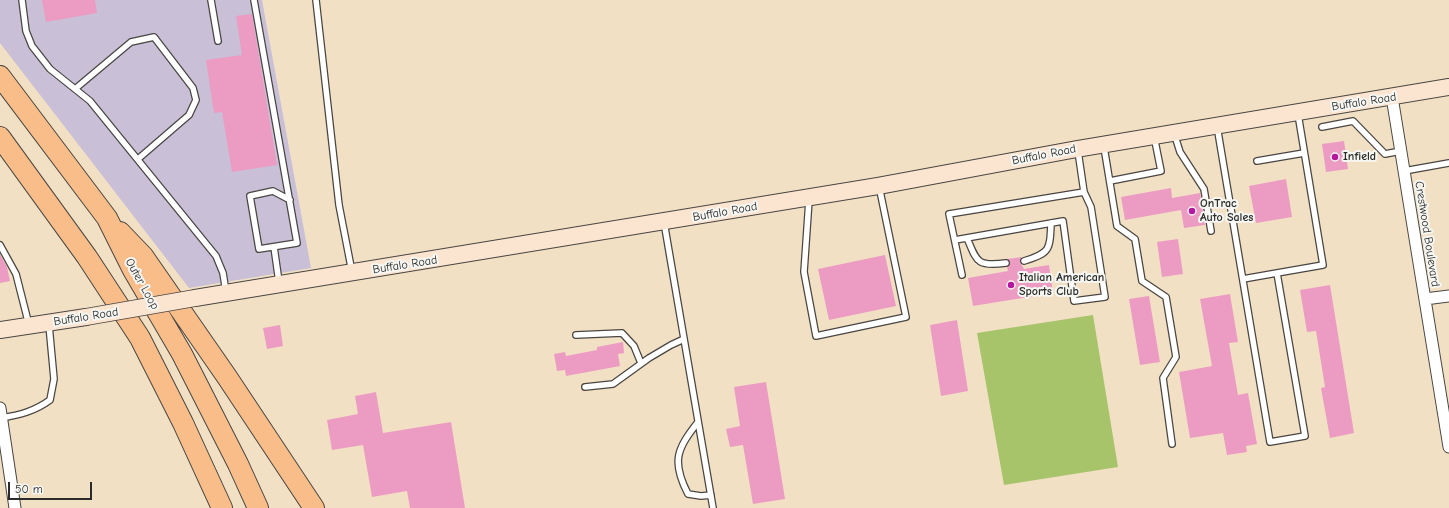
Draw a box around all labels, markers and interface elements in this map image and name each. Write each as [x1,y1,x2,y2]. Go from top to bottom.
street label: Buffalo Road [1331,90,1397,114]
street label: Buffalo Road [1011,142,1077,168]
place label: Infield [1343,150,1376,164]
marker: Infield [1330,152,1340,162]
street label: Crestwood Boulevard [1412,180,1442,288]
place label: OnTrac Auto Sales [1200,197,1253,225]
street label: Buffalo Road [692,199,758,225]
marker: OnTrac Auto Sales [1187,206,1197,216]
street label: Buffalo Road [372,253,438,277]
street label: Outer Loop [122,256,162,312]
place label: Italian American Sports Club [1019,271,1104,299]
marker: Italian American Sports Club [1006,280,1016,290]
street label: Buffalo Road [53,305,119,329]
scale bar [10,474,94,500]
text: 50 m [15,482,43,496]

